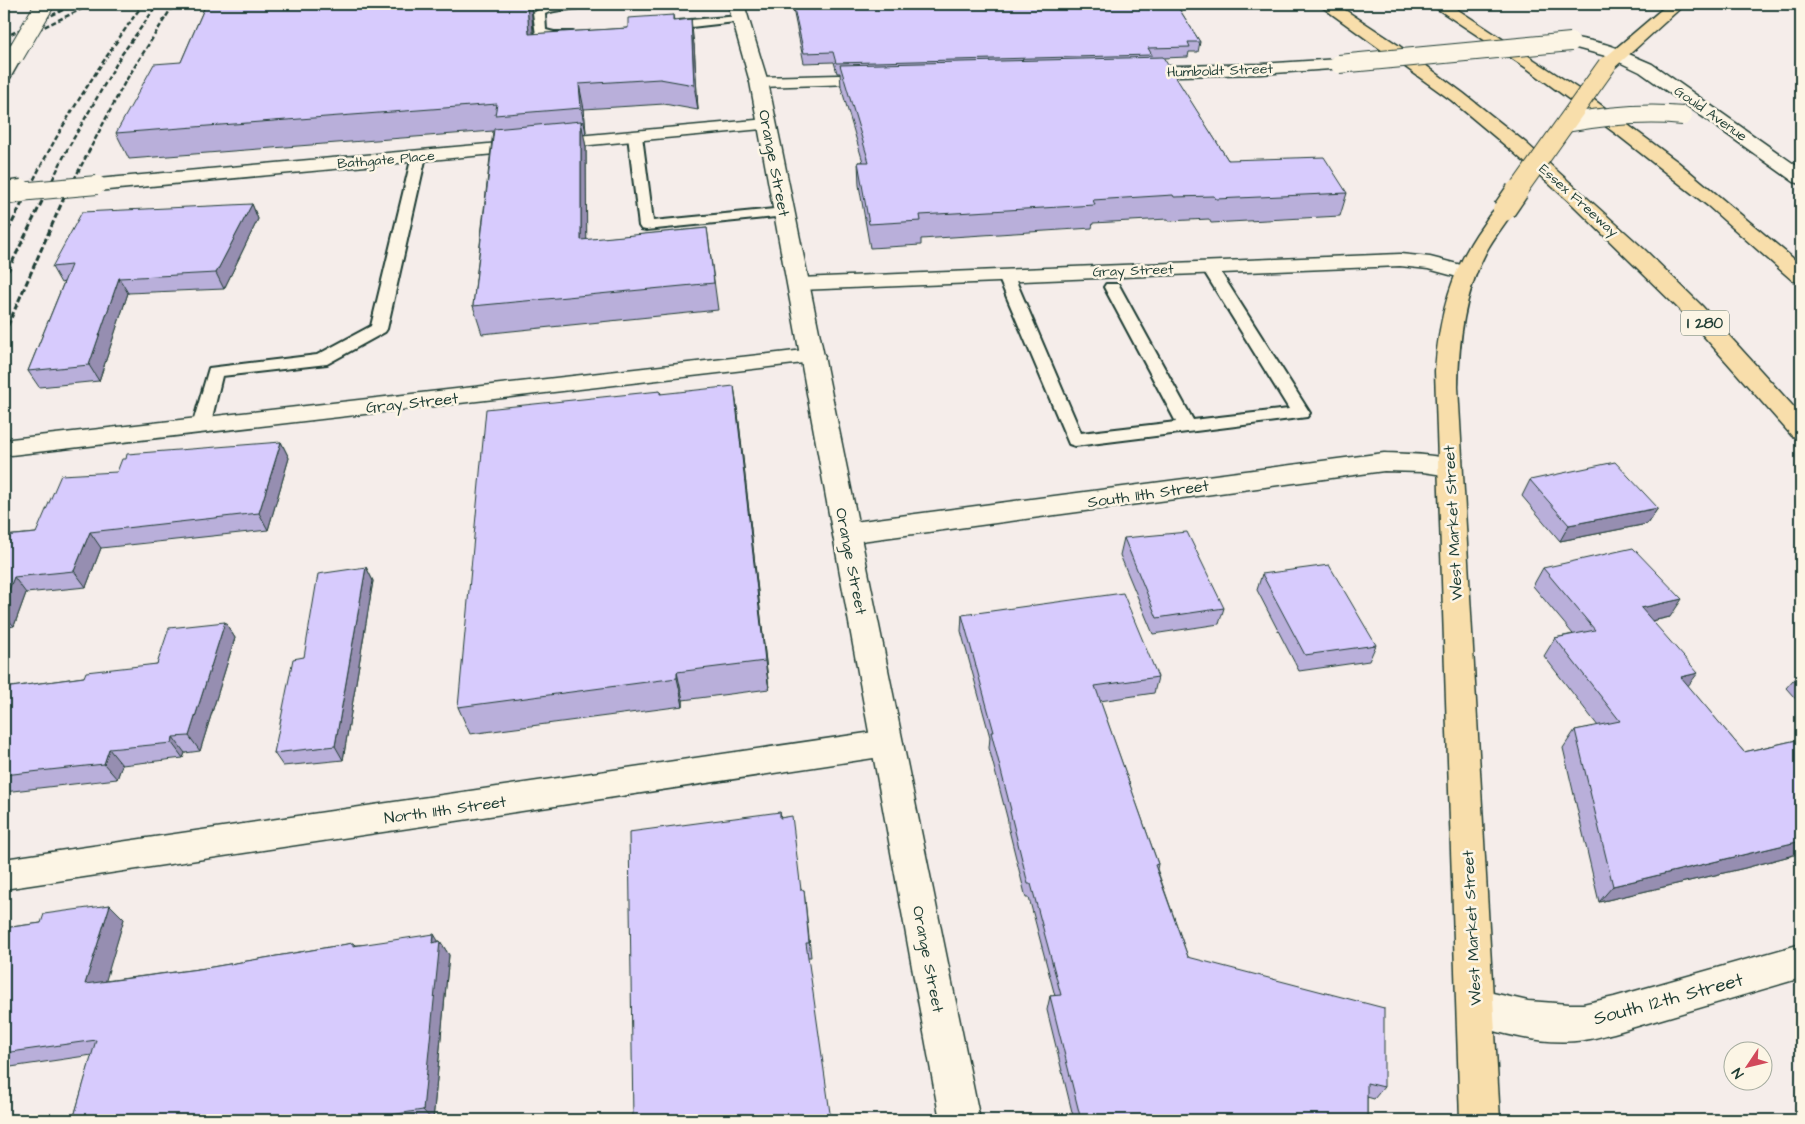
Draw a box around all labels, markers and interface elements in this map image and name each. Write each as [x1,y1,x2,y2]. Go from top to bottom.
street label: Humboldt Street [1167,59,1274,83]
street label: Gould Avenue [1670,81,1751,147]
street label: Orange Street [752,108,795,219]
street label: Bathgate Place [337,146,436,174]
street label: Essex Freeway [1534,160,1623,242]
street label: Gray Street [1092,260,1174,282]
road number: I 280 [1681,310,1729,336]
street label: Gray Street [365,387,460,420]
street label: West Market Street [1438,444,1468,601]
street label: South 11th Street [1086,475,1211,513]
street label: Orange Street [829,506,872,617]
street label: North 11th Street [383,790,508,829]
street label: West Market Street [1457,849,1487,1006]
street label: Orange Street [906,904,949,1015]
street label: South 12th Street [1591,966,1746,1032]
north arrow [1722,1042,1772,1092]
text: N [1727,1063,1749,1082]

